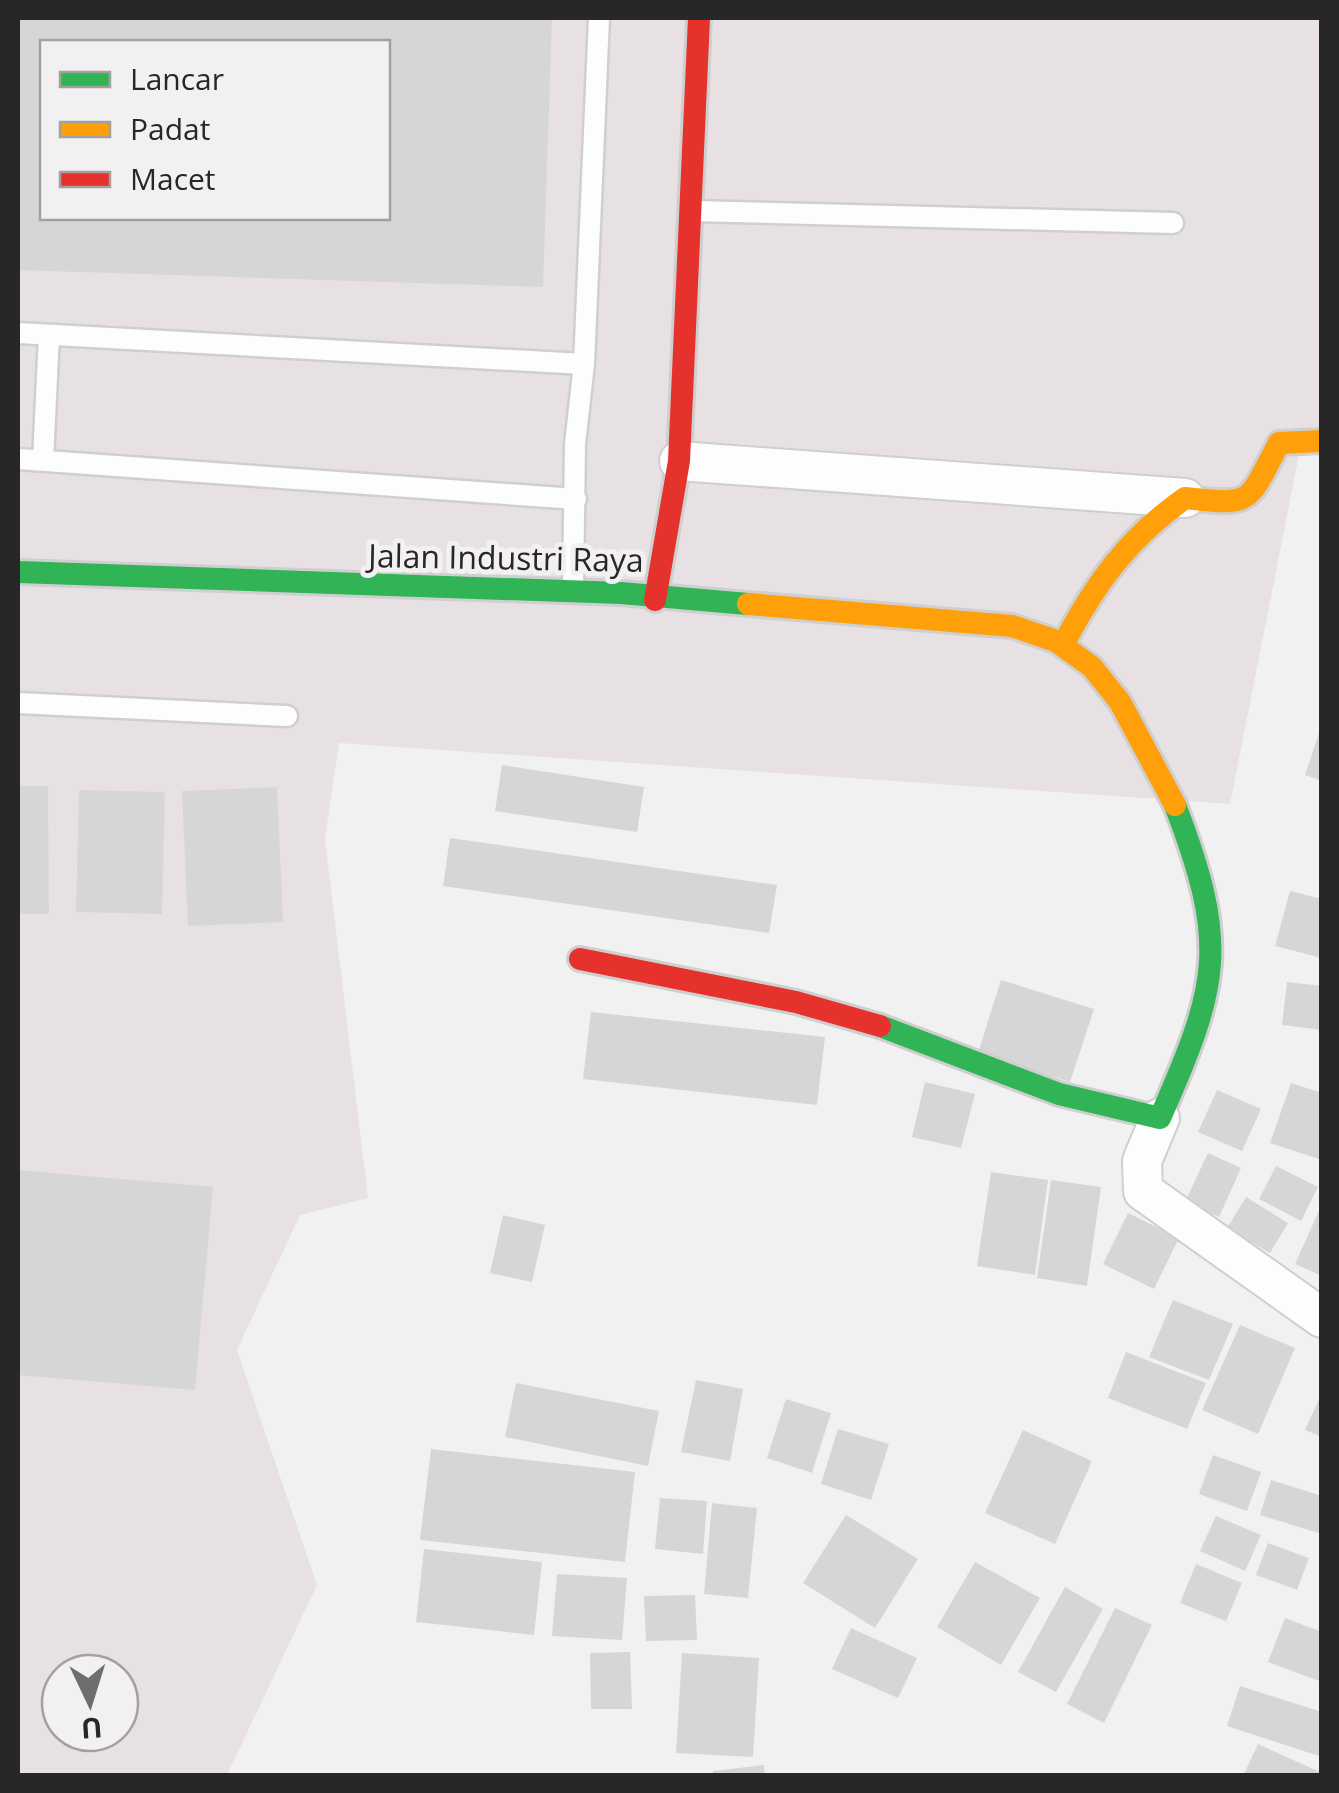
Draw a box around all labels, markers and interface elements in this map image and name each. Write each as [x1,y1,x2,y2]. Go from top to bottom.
legend [40,40,390,220]
text: Lancar [130,58,224,99]
text: Padat [130,108,210,149]
text: Macet [130,158,216,199]
street label: Jalan Industri Raya [365,533,644,581]
north arrow [40,1653,140,1753]
text: U [80,1709,104,1749]

